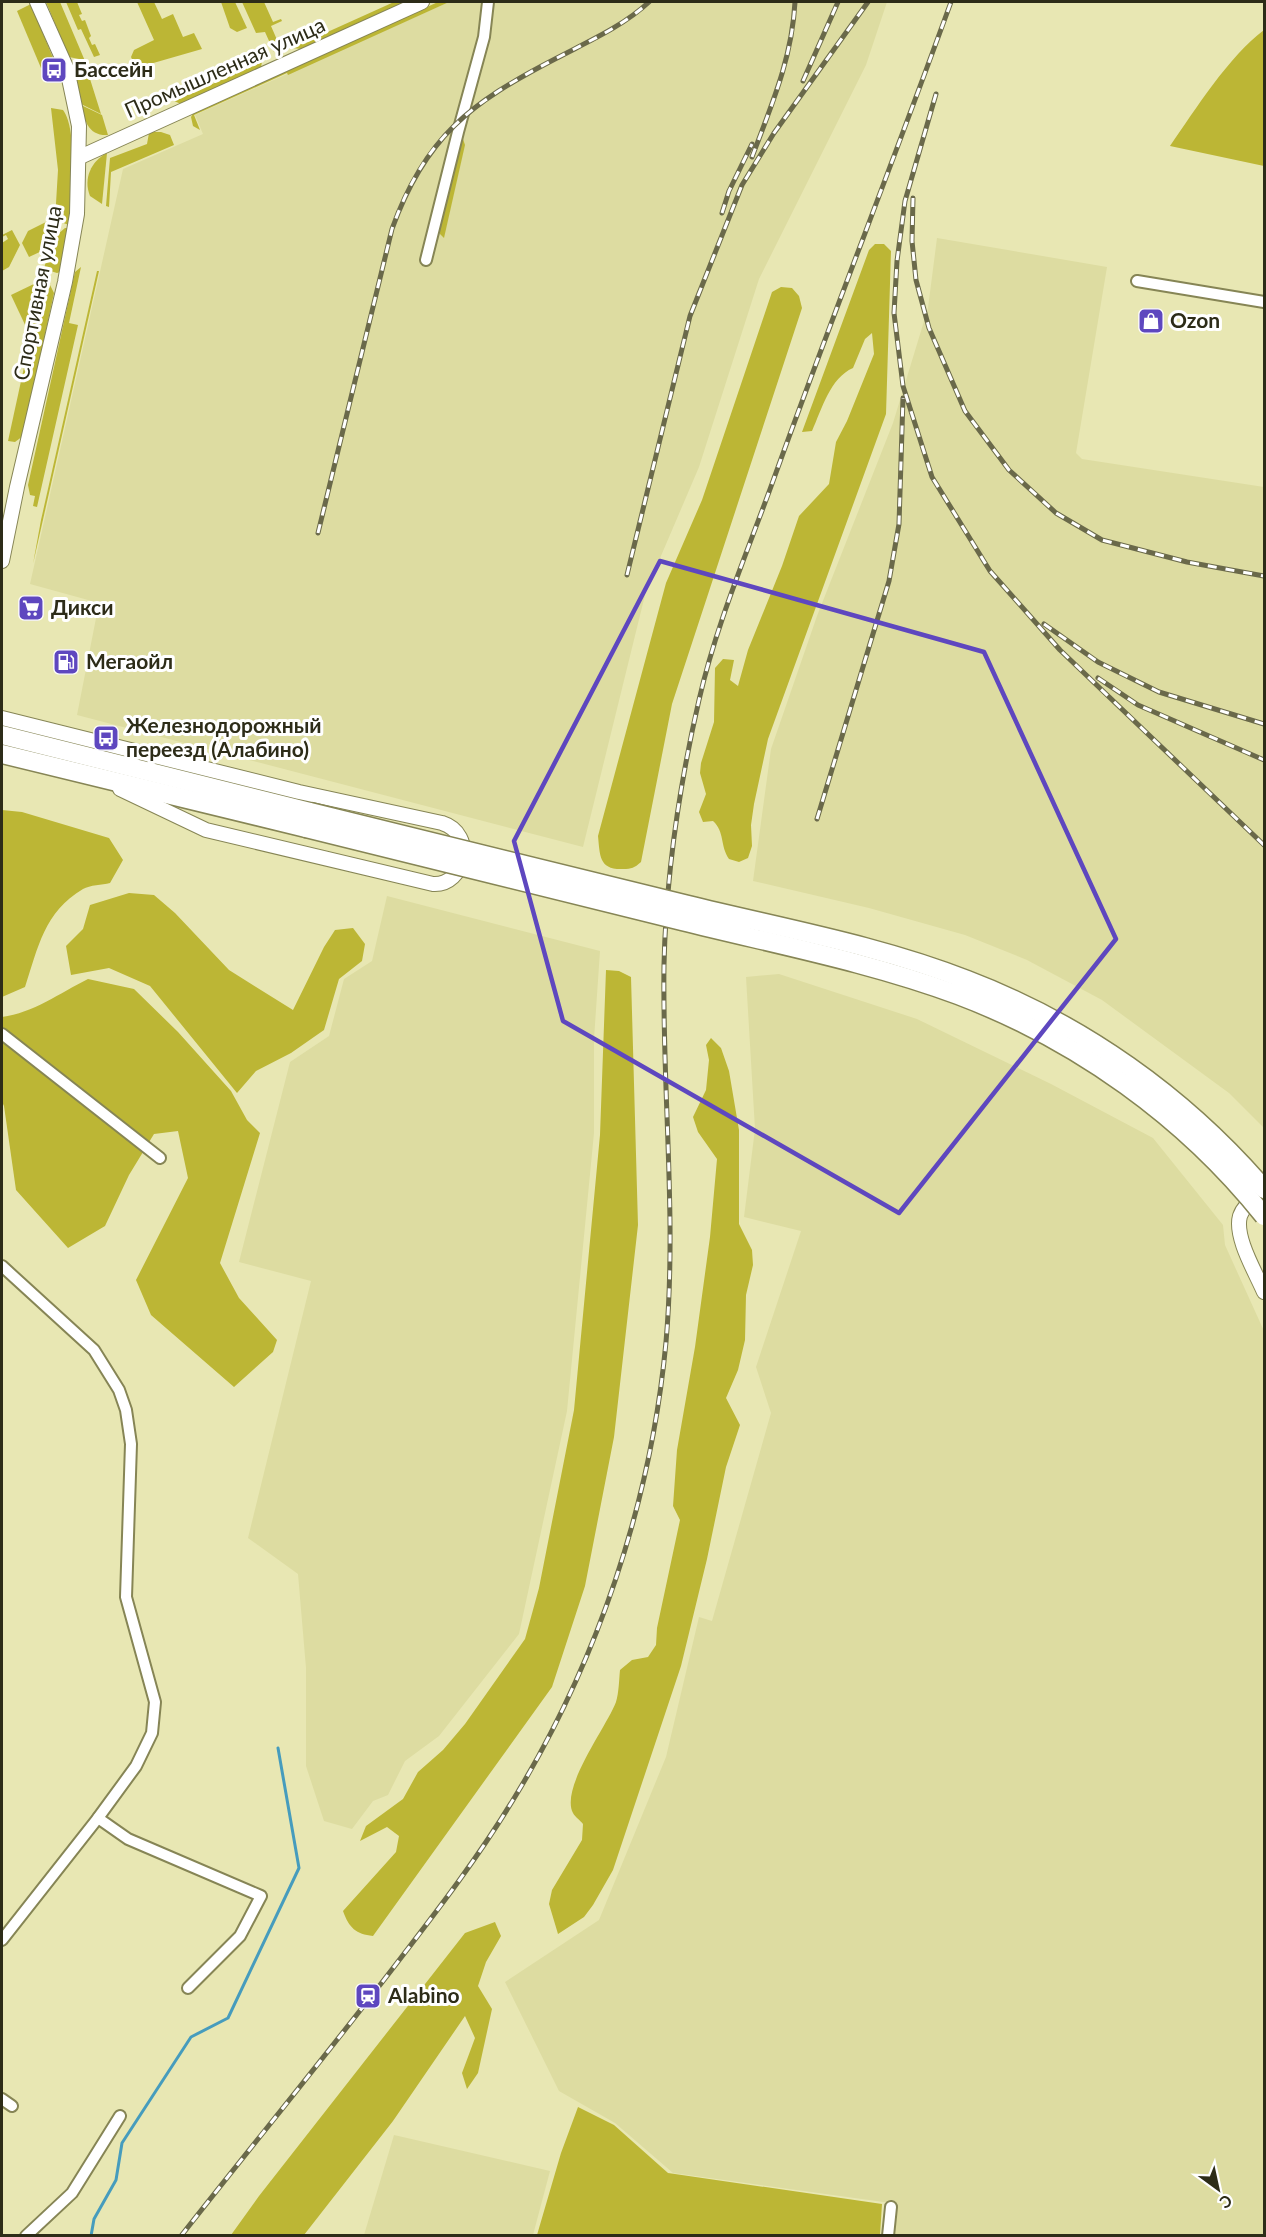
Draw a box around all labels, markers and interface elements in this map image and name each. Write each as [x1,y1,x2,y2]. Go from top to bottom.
street label: Промышленная улица [120,11,328,122]
bus stop icon: Бассейн [39,55,69,85]
place label: Бассейн [74,56,153,81]
street label: Спортивная улица [7,203,66,382]
shop icon: Ozon [1136,306,1166,336]
place label: Ozon [1170,307,1220,332]
supermarket icon: Дикси [16,593,46,623]
place label: Дикси [51,594,113,619]
fuel station icon: Мегаойл [51,647,81,677]
place label: Мегаойл [86,648,173,673]
place label: Железнодорожный переезд (Алабино) [126,712,321,761]
bus stop icon: Железнодорожный переезд (Алабино) [91,723,121,753]
station icon: Alabino [353,1981,383,2011]
place label: Alabino [387,1982,460,2007]
north arrow [1188,2159,1248,2219]
text: С [1216,2191,1236,2213]

